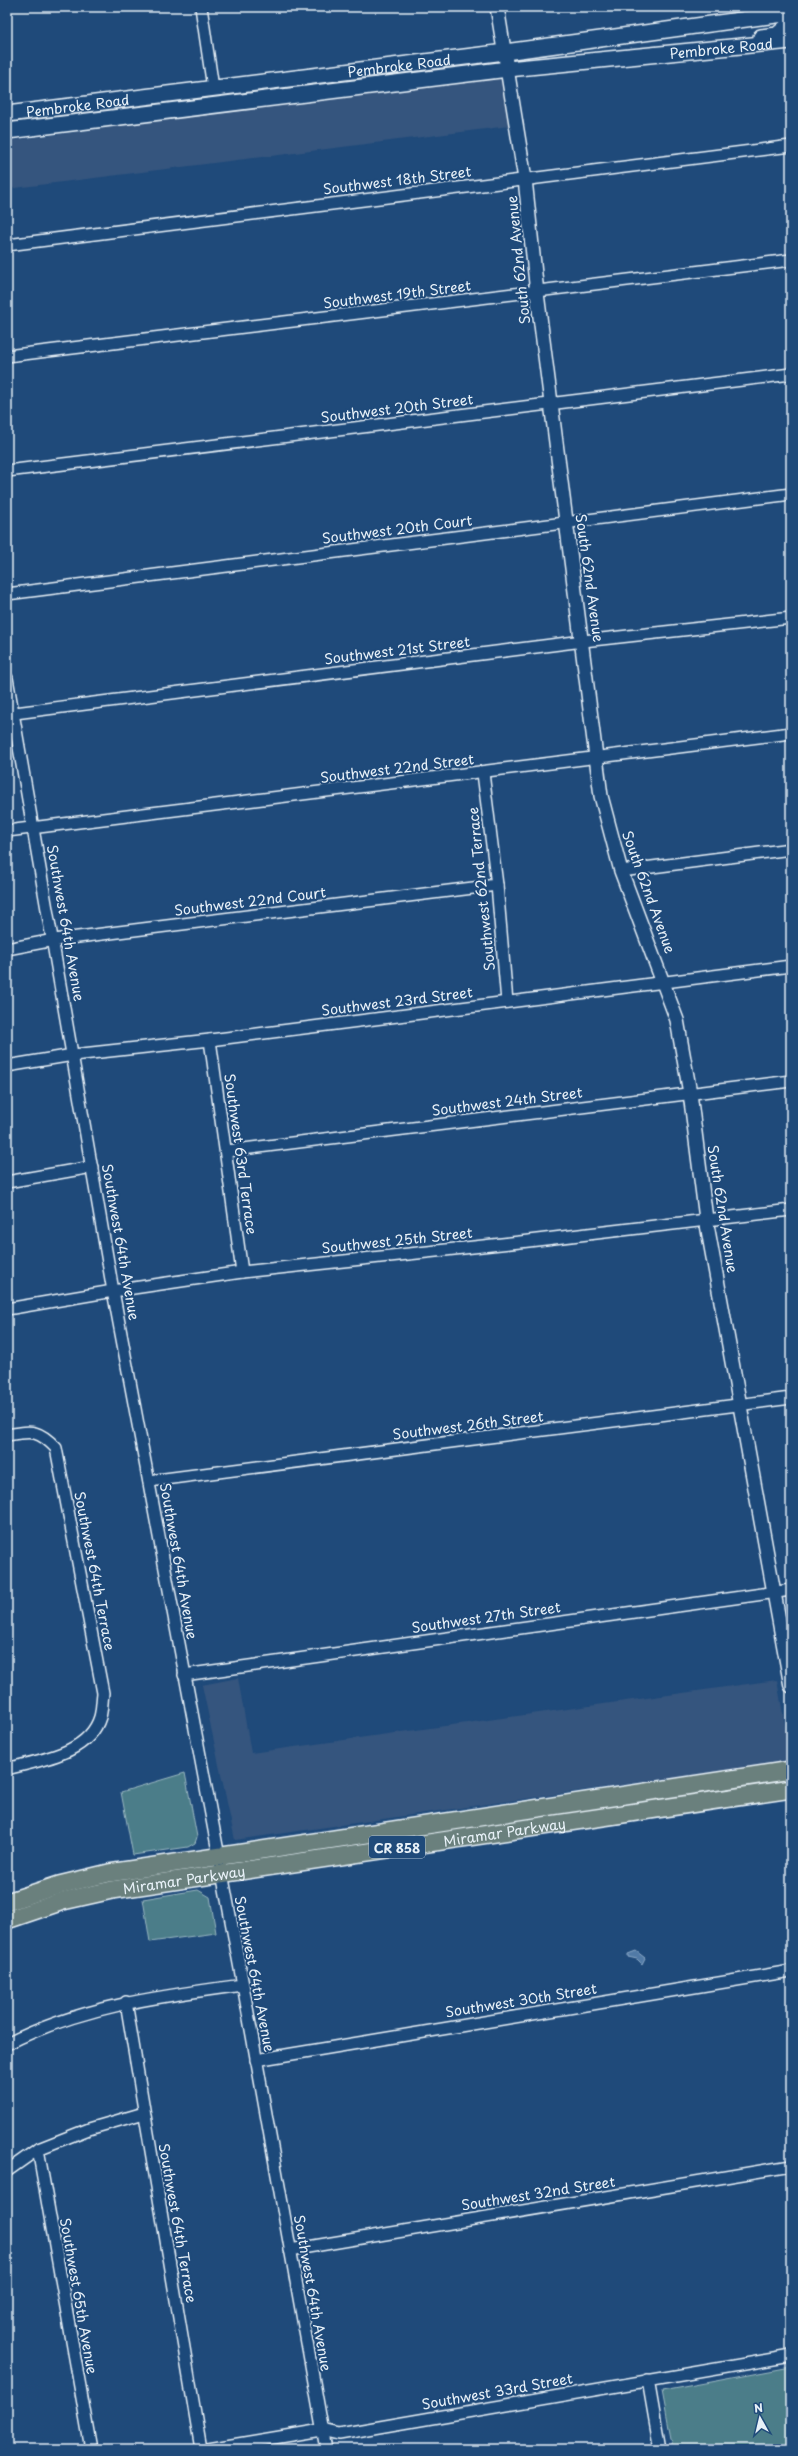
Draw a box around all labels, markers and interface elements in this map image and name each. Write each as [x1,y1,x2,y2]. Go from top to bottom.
street label: Pembroke Road [668,32,774,63]
street label: Pembroke Road [346,48,452,82]
street label: Pembroke Road [25,88,130,122]
street label: Southwest 18th Street [322,160,473,200]
street label: South 62nd Avenue [501,194,535,325]
street label: Southwest 19th Street [322,274,472,313]
street label: Southwest 20th Street [320,388,475,428]
street label: Southwest 20th Court [321,509,474,549]
street label: South 62nd Avenue [571,513,609,644]
street label: Southwest 21st Street [323,631,471,669]
street label: Southwest 22nd Street [319,748,475,788]
street label: Southwest 62nd Terrace [462,806,500,972]
street label: South 62nd Avenue [617,828,681,957]
street label: Southwest 64th Avenue [42,843,90,1003]
street label: Southwest 22nd Court [173,881,327,921]
street label: Southwest 23rd Street [320,981,474,1021]
street label: Southwest 63rd Terrace [219,1072,263,1236]
street label: Southwest 24th Street [430,1081,584,1121]
street label: South 62nd Avenue [703,1144,744,1275]
street label: Southwest 64th Avenue [97,1162,145,1322]
street label: Southwest 25th Street [320,1222,474,1258]
street label: Southwest 26th Street [391,1405,545,1445]
street label: Southwest 64th Avenue [155,1481,203,1641]
street label: Southwest 64th Terrace [69,1490,121,1652]
street label: Southwest 27th Street [410,1596,562,1638]
street label: Miramar Parkway [442,1812,567,1851]
road number: CR 858 [369,1836,425,1858]
street label: Miramar Parkway [121,1860,246,1899]
street label: Southwest 64th Avenue [230,1894,280,2054]
street label: Southwest 30th Street [444,1978,598,2022]
street label: Southwest 64th Terrace [154,2142,202,2304]
street label: Southwest 32nd Street [460,2170,617,2216]
street label: Southwest 64th Avenue [289,2213,337,2373]
street label: Southwest 65th Avenue [55,2216,103,2376]
street label: Southwest 33rd Street [420,2367,574,2415]
north arrow [740,2398,780,2438]
text: N [753,2399,764,2417]

